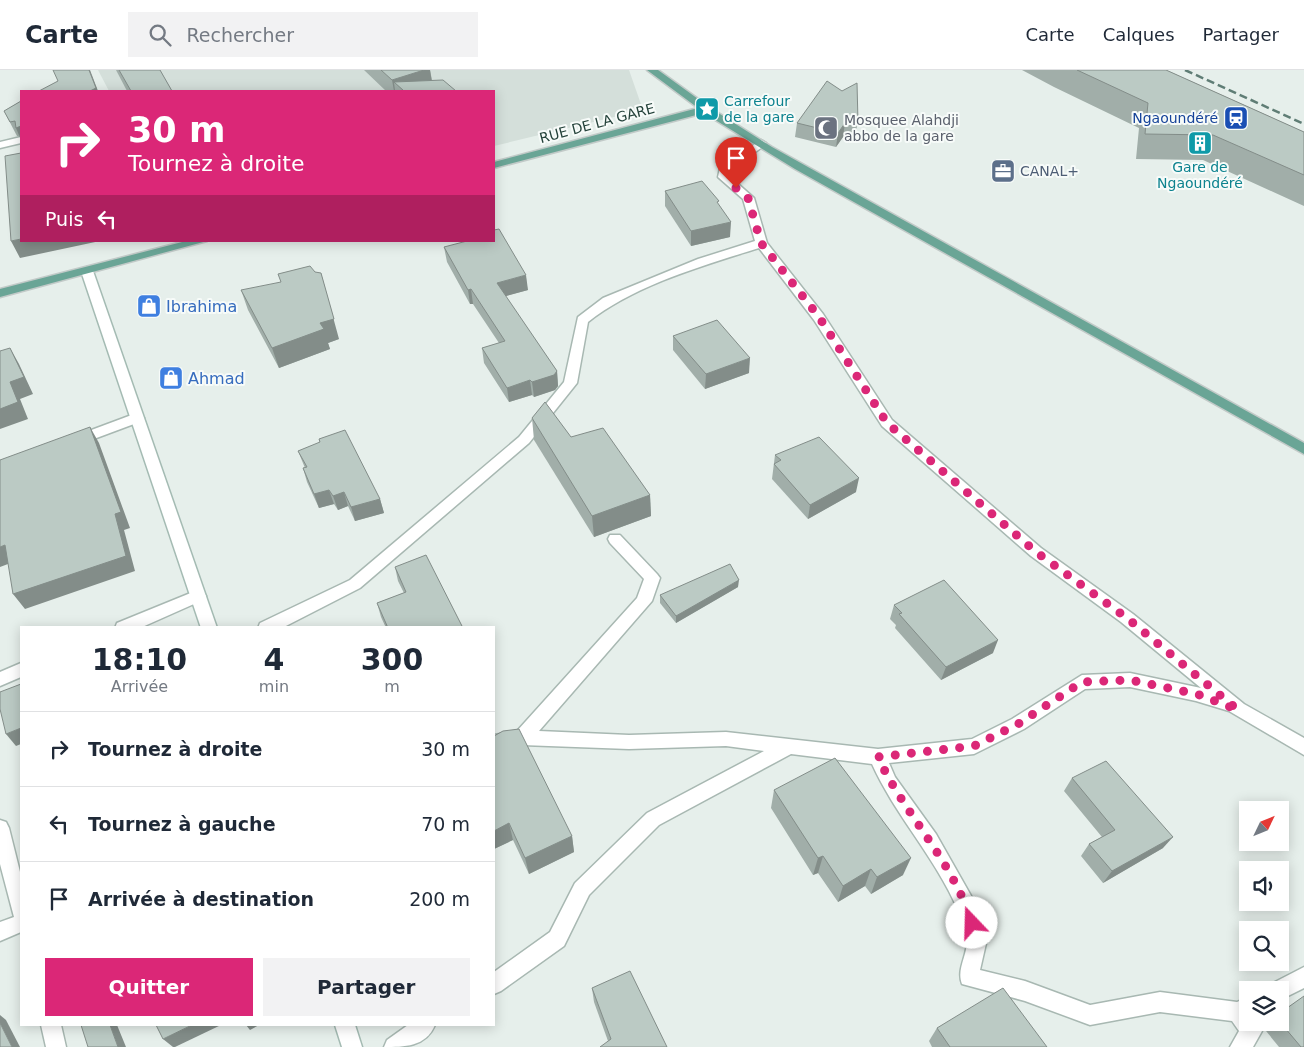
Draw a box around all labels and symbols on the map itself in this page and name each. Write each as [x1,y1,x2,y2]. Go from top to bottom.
place label: Carrefour de la gare [724,93,794,125]
place icon: Carrefour de la gare [694,96,720,122]
street label: RUE DE LA GARE [538,100,656,146]
station icon: Ngaoundéré [1223,105,1249,131]
place label: Ngaoundéré [1132,110,1218,126]
place label: Mosquee Alahdji abbo de la gare [844,112,959,144]
mosque icon: Mosquee Alahdji abbo de la gare [813,115,839,141]
building icon: Gare de Ngaoundéré [1187,130,1213,156]
pin [715,137,757,188]
office icon: CANAL+ [990,158,1016,184]
place label: Gare de Ngaoundéré [1157,159,1243,191]
place label: CANAL+ [1020,163,1079,179]
shop icon: Ibrahima [136,293,162,319]
place label: Ibrahima [166,297,237,316]
shop icon: Ahmad [158,365,184,391]
place label: Ahmad [188,369,245,388]
north arrow [1239,801,1289,851]
position arrow [945,896,997,948]

